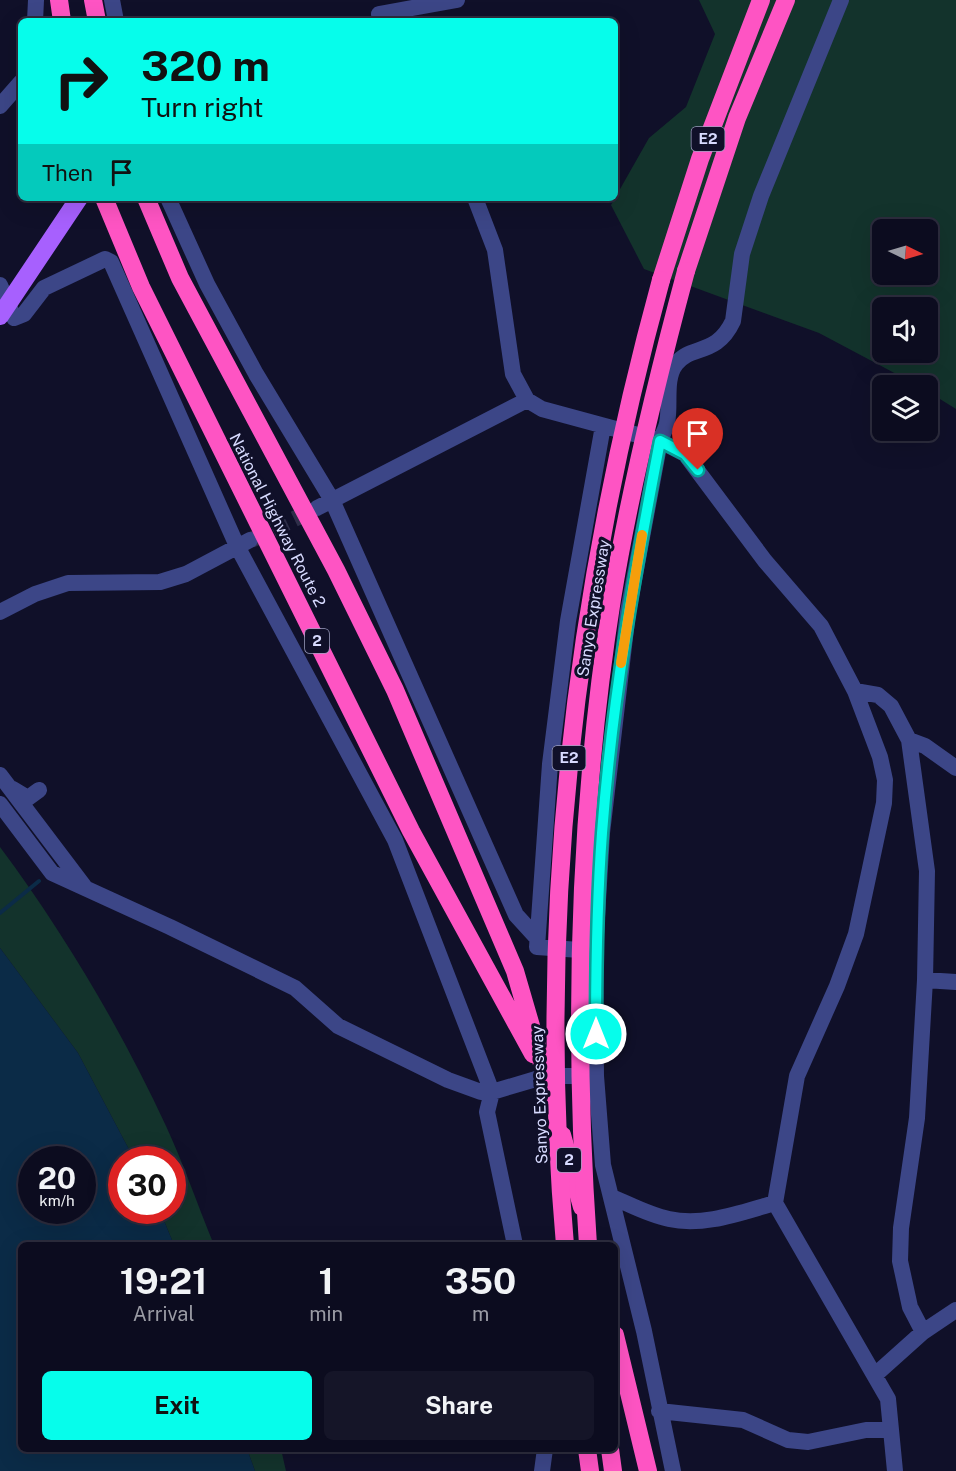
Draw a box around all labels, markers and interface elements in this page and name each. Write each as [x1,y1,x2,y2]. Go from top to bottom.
text: 320 m [141,41,270,90]
icon: right [42,42,120,120]
text: Turn right [141,91,264,123]
road number: E2 [692,127,724,151]
icon: arrive [105,156,138,189]
text: Then [42,160,93,186]
north arrow [872,219,938,285]
map controls [872,219,938,441]
button: sound [872,297,938,363]
button: layers [872,375,938,441]
pin [672,408,723,470]
icon: arrive [681,417,714,450]
street label: National Highway Route 2 [225,430,330,610]
street label: Sanyo Expressway [573,538,614,678]
road number: 2 [305,629,329,653]
road number: E2 [552,746,586,770]
position arrow [564,1002,628,1066]
street label: Sanyo Expressway [528,1025,551,1165]
speed limit sign: 30 [108,1146,186,1224]
road number: 2 [557,1148,581,1172]
text: 20 [38,1160,76,1196]
text: km/h [39,1192,75,1209]
text: 19:21 [120,1260,208,1302]
text: 1 [318,1260,334,1302]
text: 350 [445,1260,516,1302]
text: Arrival [133,1302,194,1326]
text: min [309,1302,343,1326]
text: m [472,1302,489,1326]
button: Exit [42,1371,312,1440]
button: Share [324,1371,594,1440]

